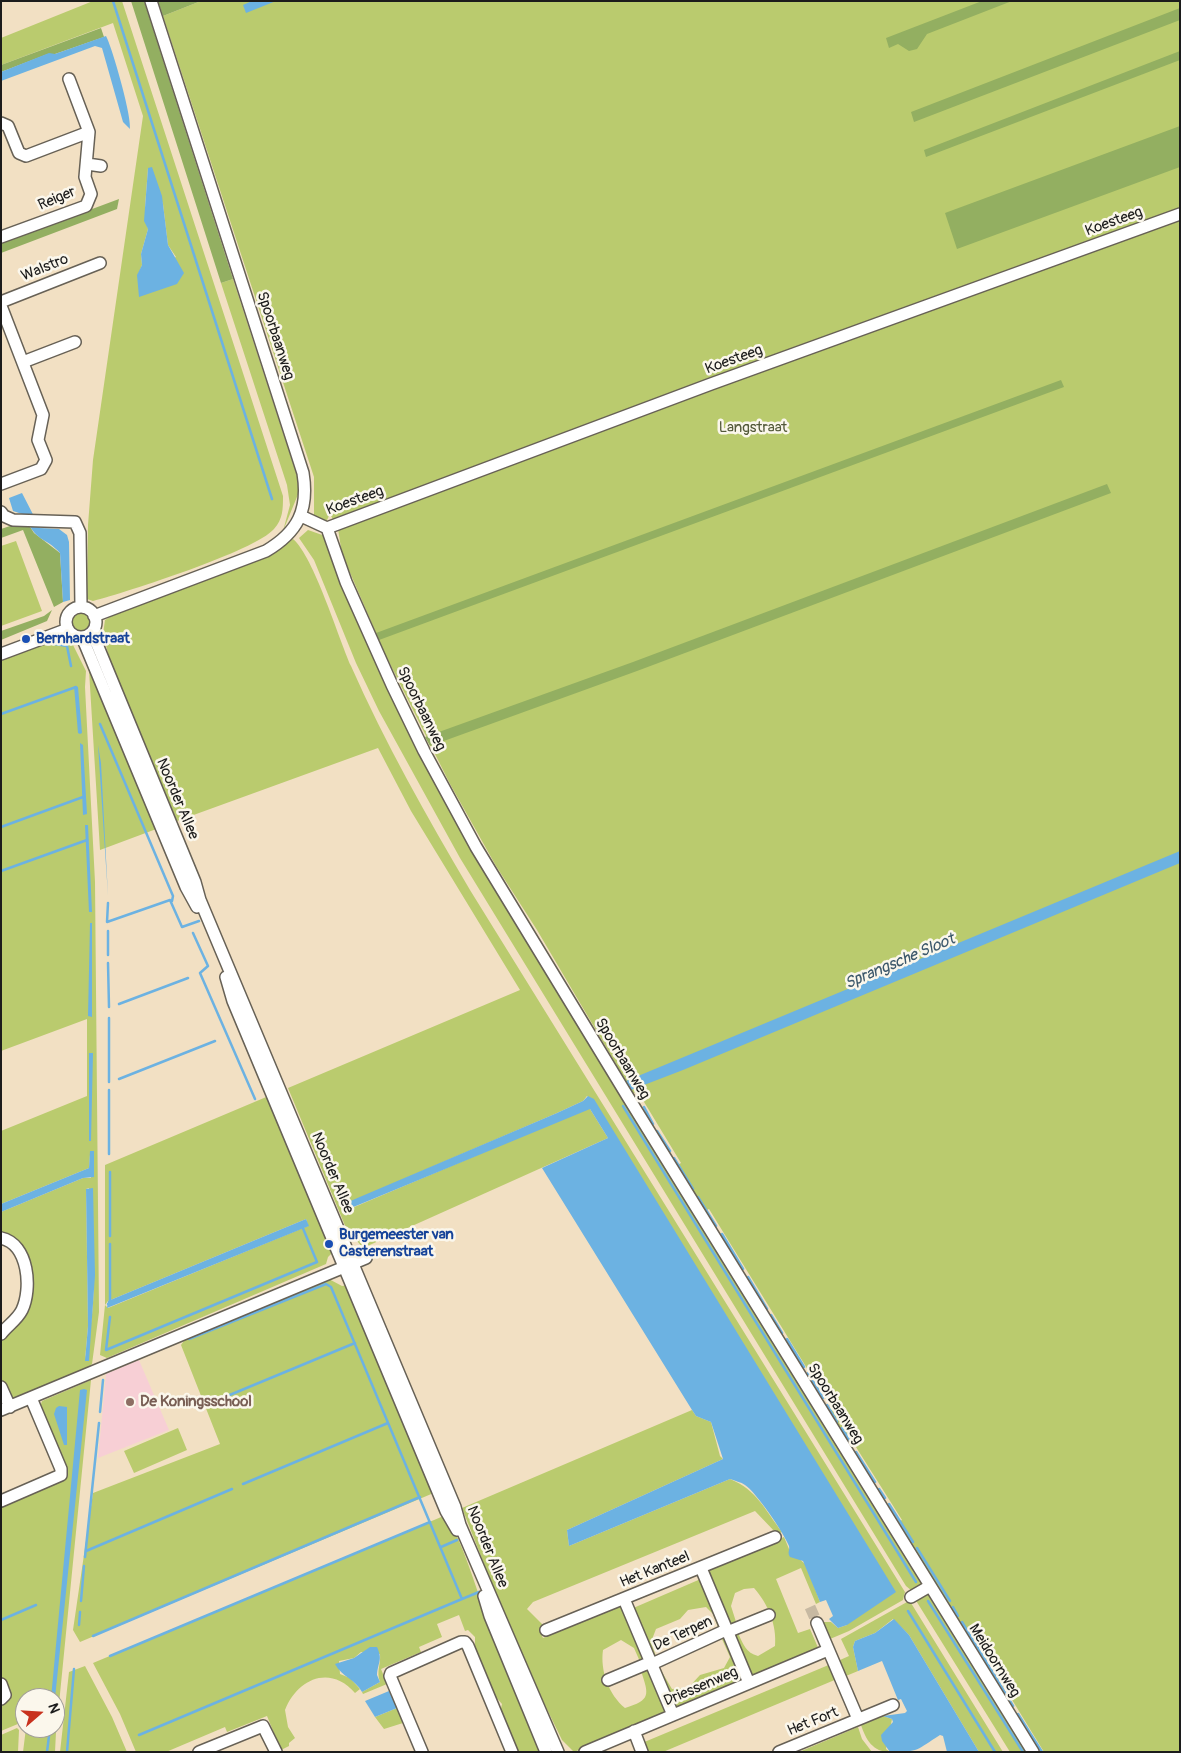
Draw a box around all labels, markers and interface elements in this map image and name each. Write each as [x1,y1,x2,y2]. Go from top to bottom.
street label: Reiger [36,183,78,215]
street label: Koesteeg [1083,203,1145,241]
street label: Walstro [19,250,71,286]
street label: Spoorbaanweg [252,290,298,382]
street label: Koesteeg [703,341,765,379]
park label: Langstraat [719,419,787,437]
street label: Koesteeg [324,482,386,520]
place label: Bernhardstraat [36,630,130,648]
marker: Bernhardstraat [20,633,32,645]
street label: Spoorbaanweg [393,664,449,754]
street label: Noorder Allee [152,756,202,842]
water label: Sprangsche Sloot [842,930,958,994]
street label: Spoorbaanweg [591,1015,653,1103]
street label: Noorder Allee [307,1130,357,1216]
place label: Burgemeester van Casterenstraat [339,1226,454,1261]
marker: Burgemeester van Casterenstraat [323,1238,335,1250]
street label: Spoorbaanweg [803,1360,867,1448]
place label: De Koningsschool [140,1393,252,1411]
marker: De Koningsschool [124,1396,136,1408]
street label: Noorder Allee [462,1504,512,1590]
street label: Het Kanteel [617,1548,693,1592]
street label: De Terpen [651,1613,715,1655]
street label: Meidoornweg [964,1621,1024,1701]
street label: Driessenweg [661,1663,741,1711]
north arrow [15,1688,65,1738]
text: N [44,1701,63,1716]
street label: Het Fort [785,1704,841,1740]

